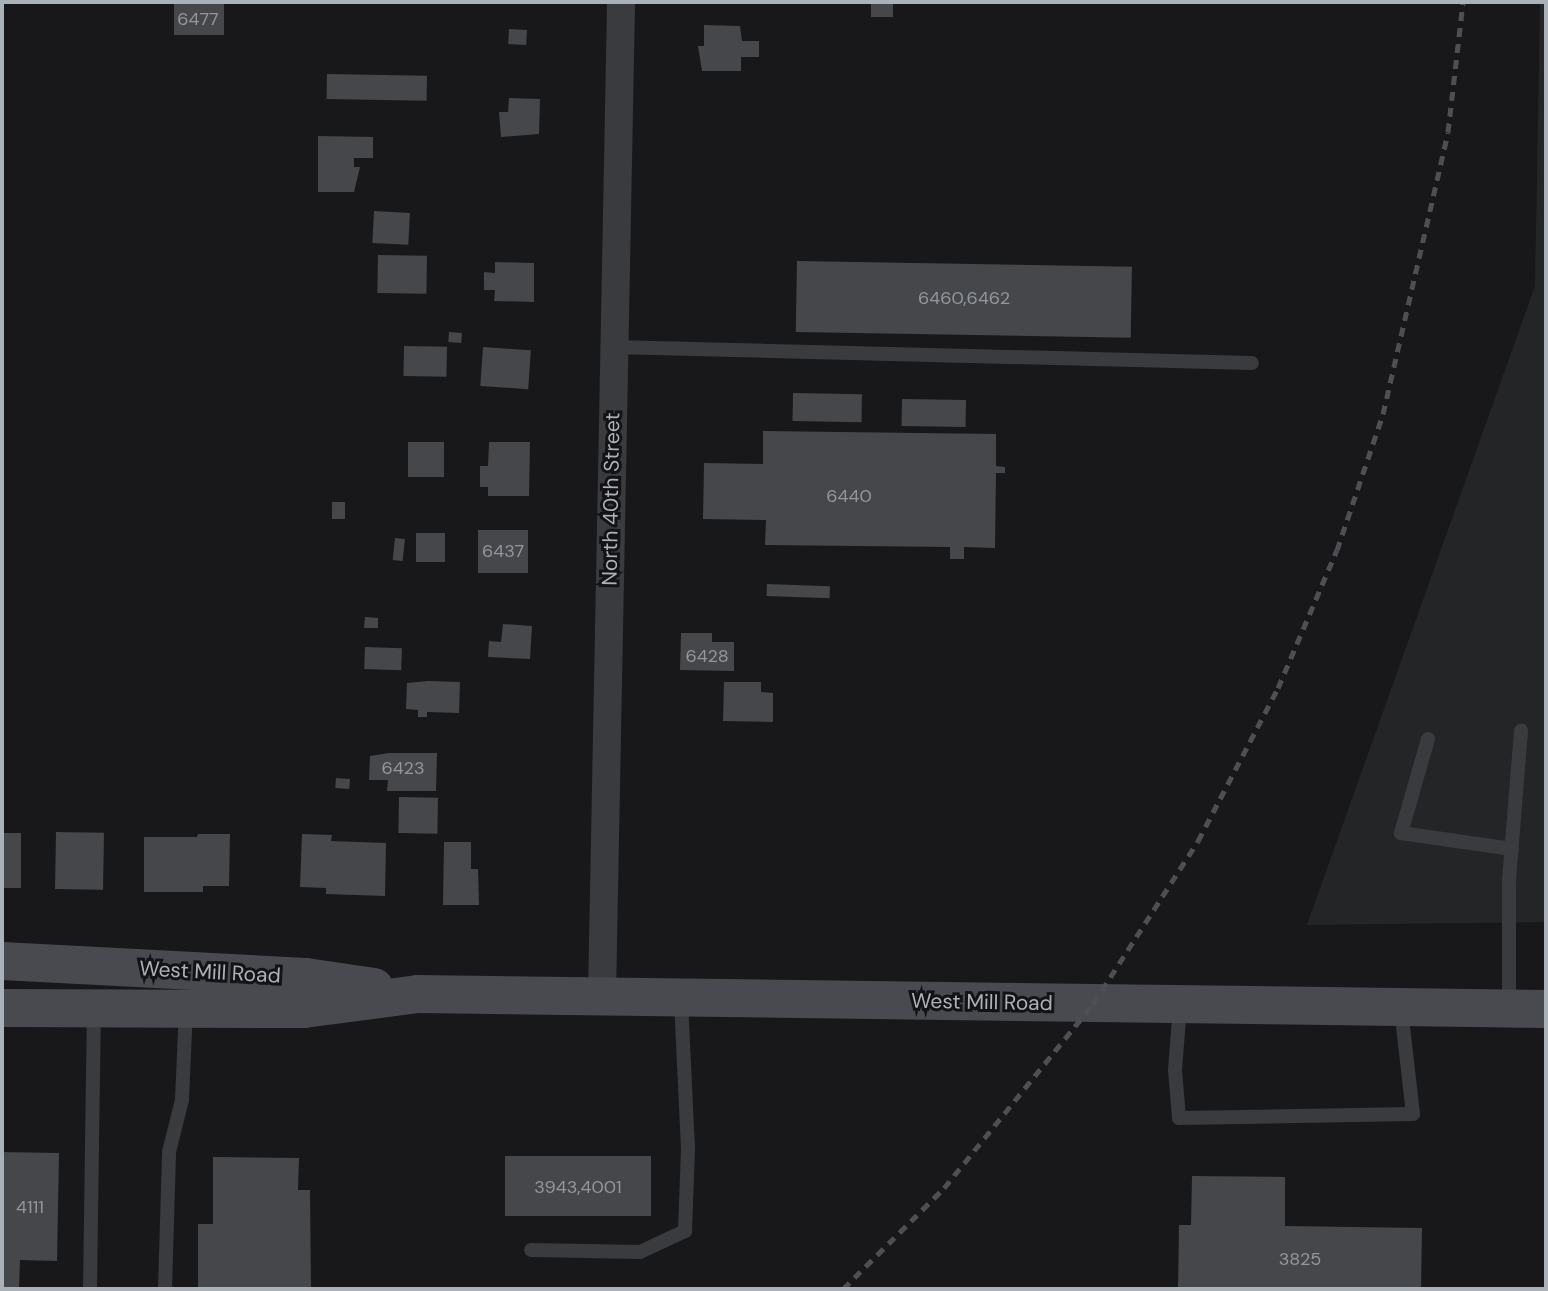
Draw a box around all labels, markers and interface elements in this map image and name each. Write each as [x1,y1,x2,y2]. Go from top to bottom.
house number: 6477 [177,8,219,30]
house number: 6460,6462 [918,287,1010,309]
street label: North 40th Street [597,412,625,586]
house number: 6440 [826,485,872,507]
house number: 6437 [482,540,524,562]
house number: 6428 [685,645,729,667]
house number: 6423 [381,757,425,779]
street label: West Mill Road [139,956,281,988]
street label: West Mill Road [911,988,1053,1016]
house number: 3943,4001 [534,1176,622,1198]
house number: 4111 [16,1196,44,1218]
house number: 3825 [1279,1248,1321,1270]

